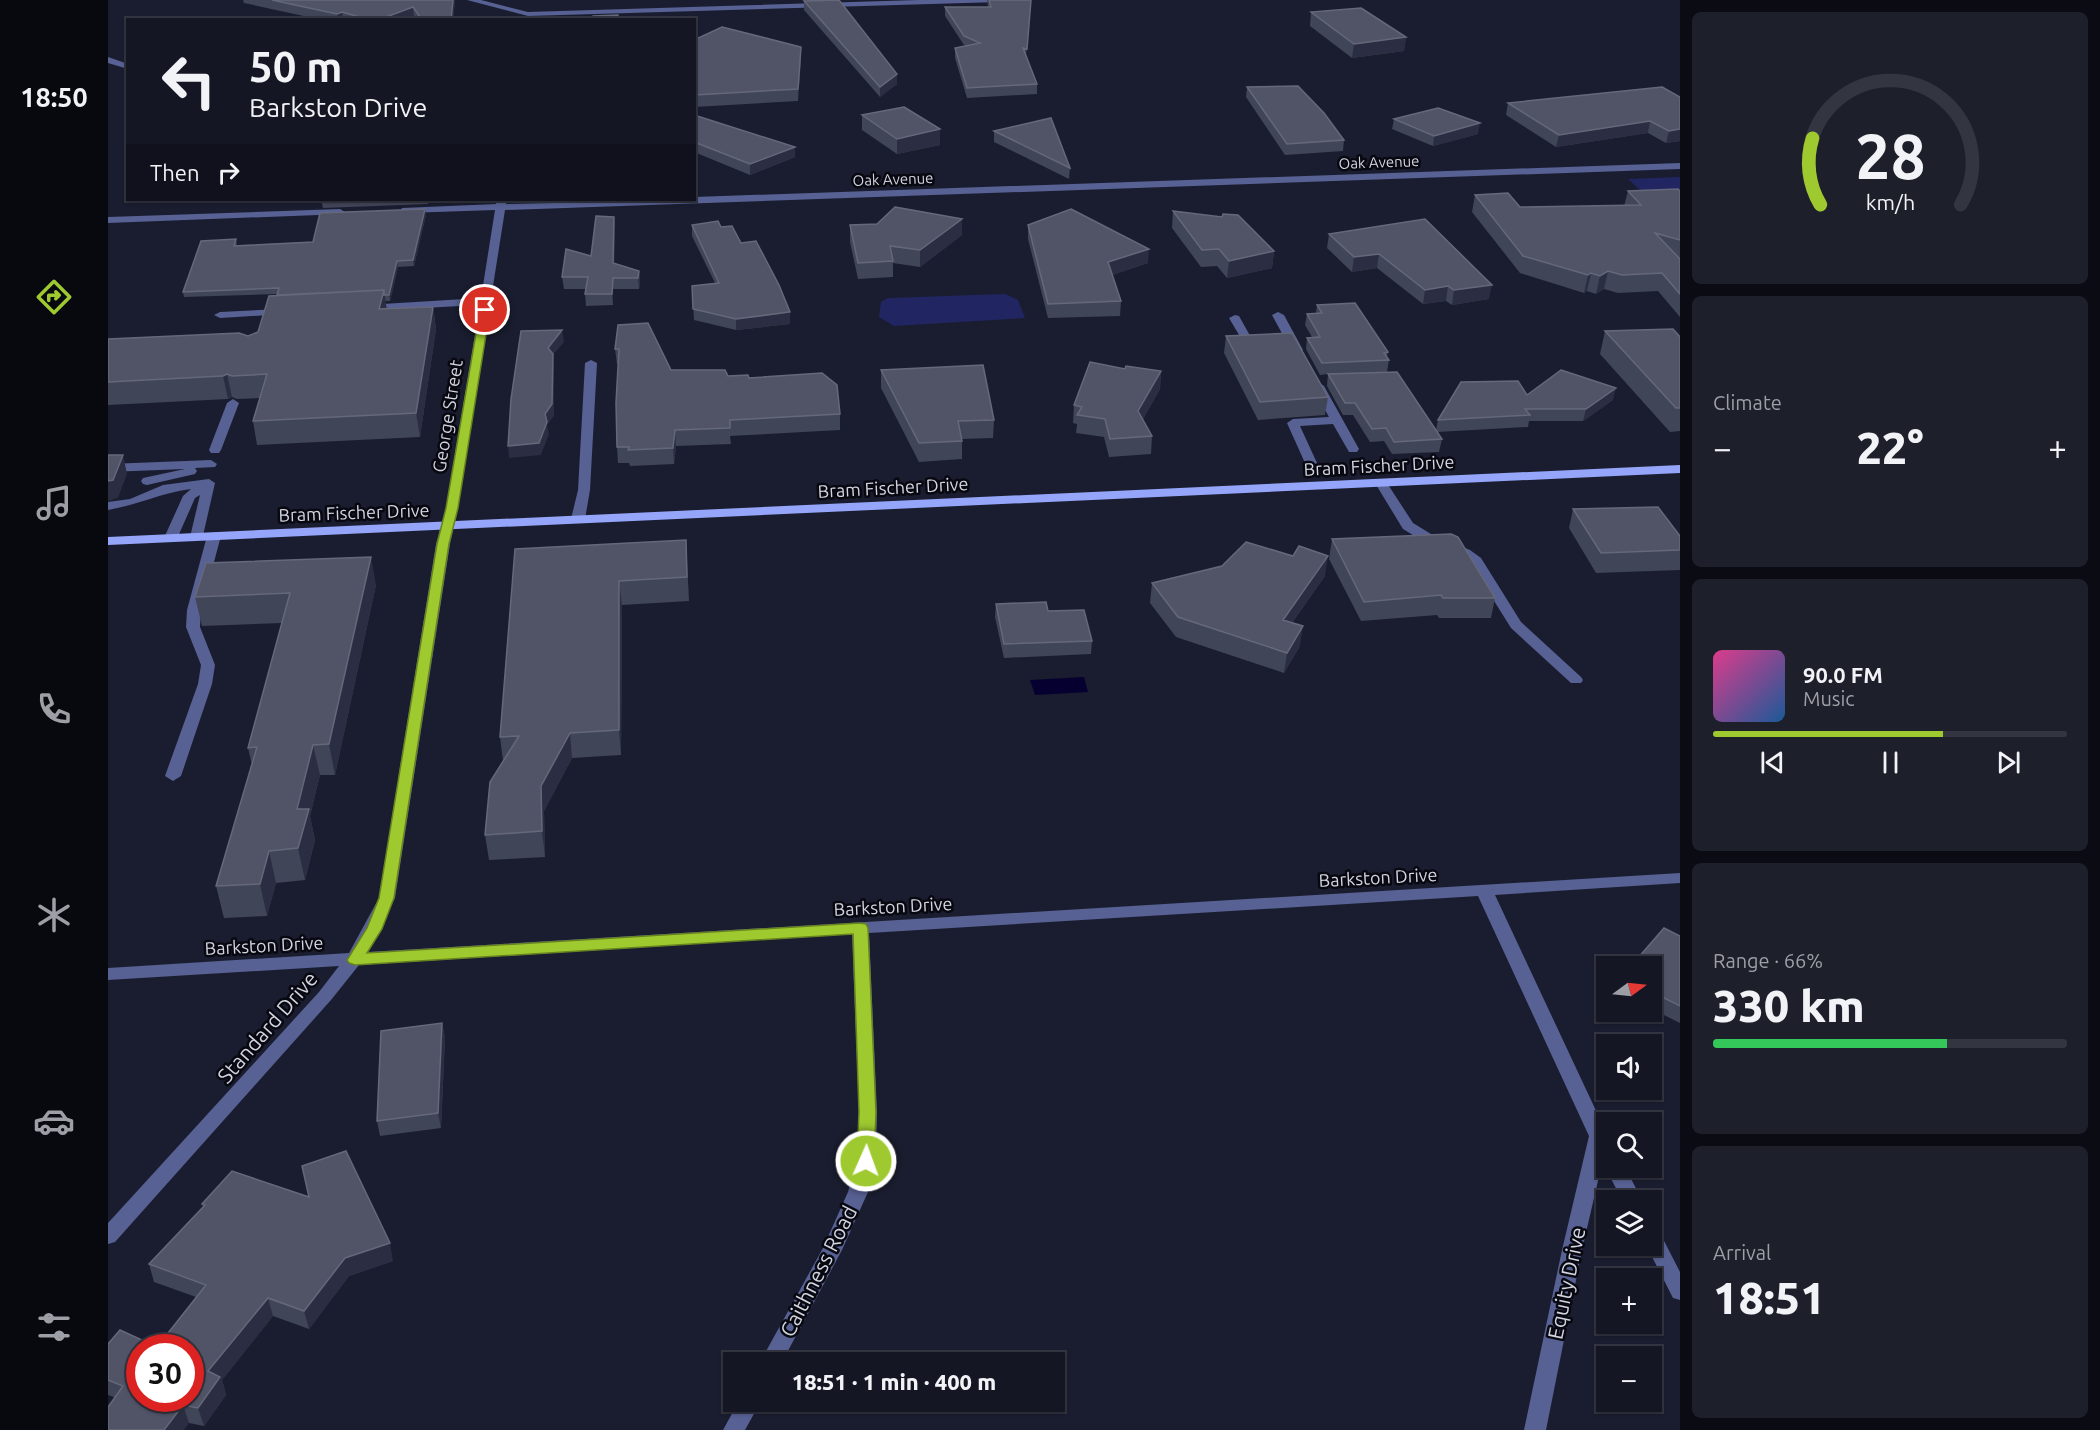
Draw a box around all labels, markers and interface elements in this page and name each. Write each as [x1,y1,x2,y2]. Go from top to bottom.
icon: left [150,42,228,120]
text: 50 m [249,43,343,90]
text: 18:50 [20,82,88,112]
text: Barkston Drive [249,92,427,122]
text: 28 [1855,121,1925,191]
street label: Oak Avenue [1338,152,1420,172]
icon: right [212,156,245,189]
text: Then [150,160,200,185]
street label: Oak Avenue [852,169,934,189]
text: km/h [1865,190,1915,214]
icon: directions [33,276,75,318]
pin [459,284,510,335]
icon: arrive [468,293,501,326]
street label: George Street [428,358,466,474]
text: Climate [1713,391,1782,414]
text: 22° [1856,422,1924,473]
text: − [1713,429,1732,466]
text: + [2048,429,2067,466]
street label: Bram Fischer Drive [1303,451,1455,479]
street label: Bram Fischer Drive [817,473,969,501]
icon: music [33,482,75,524]
street label: Bram Fischer Drive [278,499,430,525]
text: 90.0 FM [1803,662,1883,687]
text: Music [1803,687,1855,710]
icon: phone [33,688,75,730]
icon: previous [1756,746,1789,779]
icon: pause [1874,746,1907,779]
icon: next [1992,746,2025,779]
street label: Barkston Drive [1318,864,1438,890]
street label: Barkston Drive [833,893,953,919]
icon: climate [33,894,75,936]
street label: Barkston Drive [204,932,324,958]
text: Range · 66% [1713,949,1823,972]
north arrow [1596,956,1662,1022]
map controls [1596,956,1662,1412]
street label: Standard Drive [212,966,322,1088]
text: 330 km [1713,980,1865,1031]
button: sound [1596,1034,1662,1100]
icon: car [33,1100,75,1142]
button: search [1596,1112,1662,1178]
position arrow [834,1129,898,1193]
button: layers [1596,1190,1662,1256]
street label: Caithness Road [775,1201,861,1341]
street label: Equity Drive [1542,1225,1590,1341]
text: Arrival [1713,1241,1771,1264]
button: + [1596,1268,1662,1334]
text: 18:51 [1713,1272,1826,1323]
icon: filters [33,1306,75,1348]
speed limit sign: 30 [126,1334,204,1412]
button: − [1596,1346,1662,1412]
text: 18:51 · 1 min · 400 m [792,1369,996,1394]

